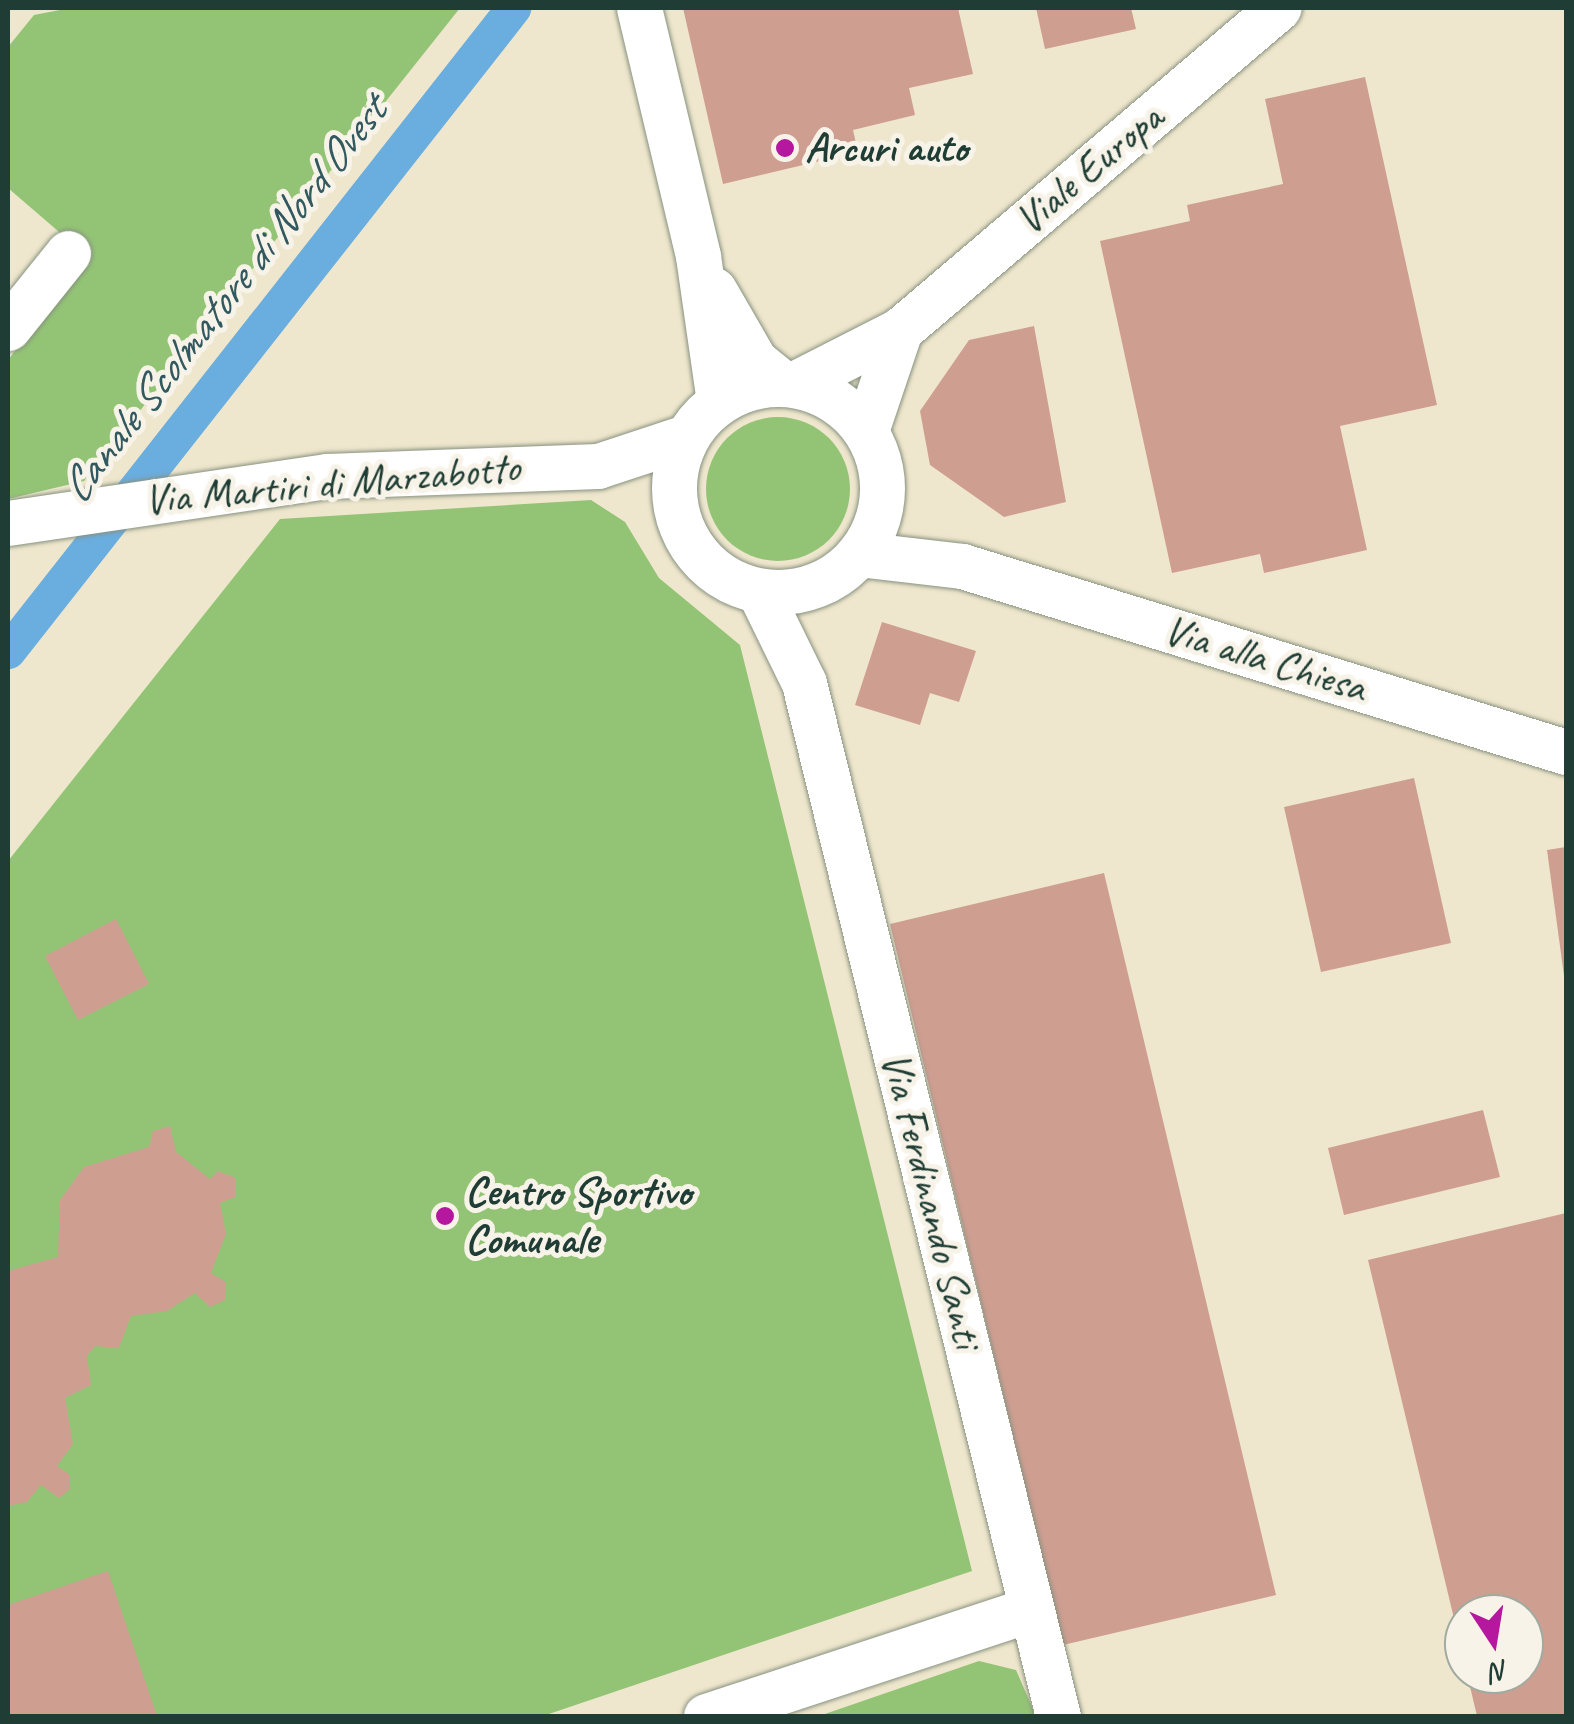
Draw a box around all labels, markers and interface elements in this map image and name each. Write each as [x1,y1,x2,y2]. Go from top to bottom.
water label: Canale Scolmatore di Nord Ovest [49,88,397,512]
street label: Viale Europa [1005,93,1173,245]
place label: Arcuri auto [805,123,969,173]
marker: Arcuri auto [774,137,796,159]
street label: Via Martiri di Marzabotto [141,442,523,526]
street label: Via alla Chiesa [1158,605,1372,713]
street label: Via Ferdinando Santi [870,1047,992,1353]
place label: Centro Sportivo Comunale [465,1167,691,1266]
marker: Centro Sportivo Comunale [434,1205,456,1227]
north arrow [1444,1594,1544,1694]
text: N [1488,1653,1512,1691]

